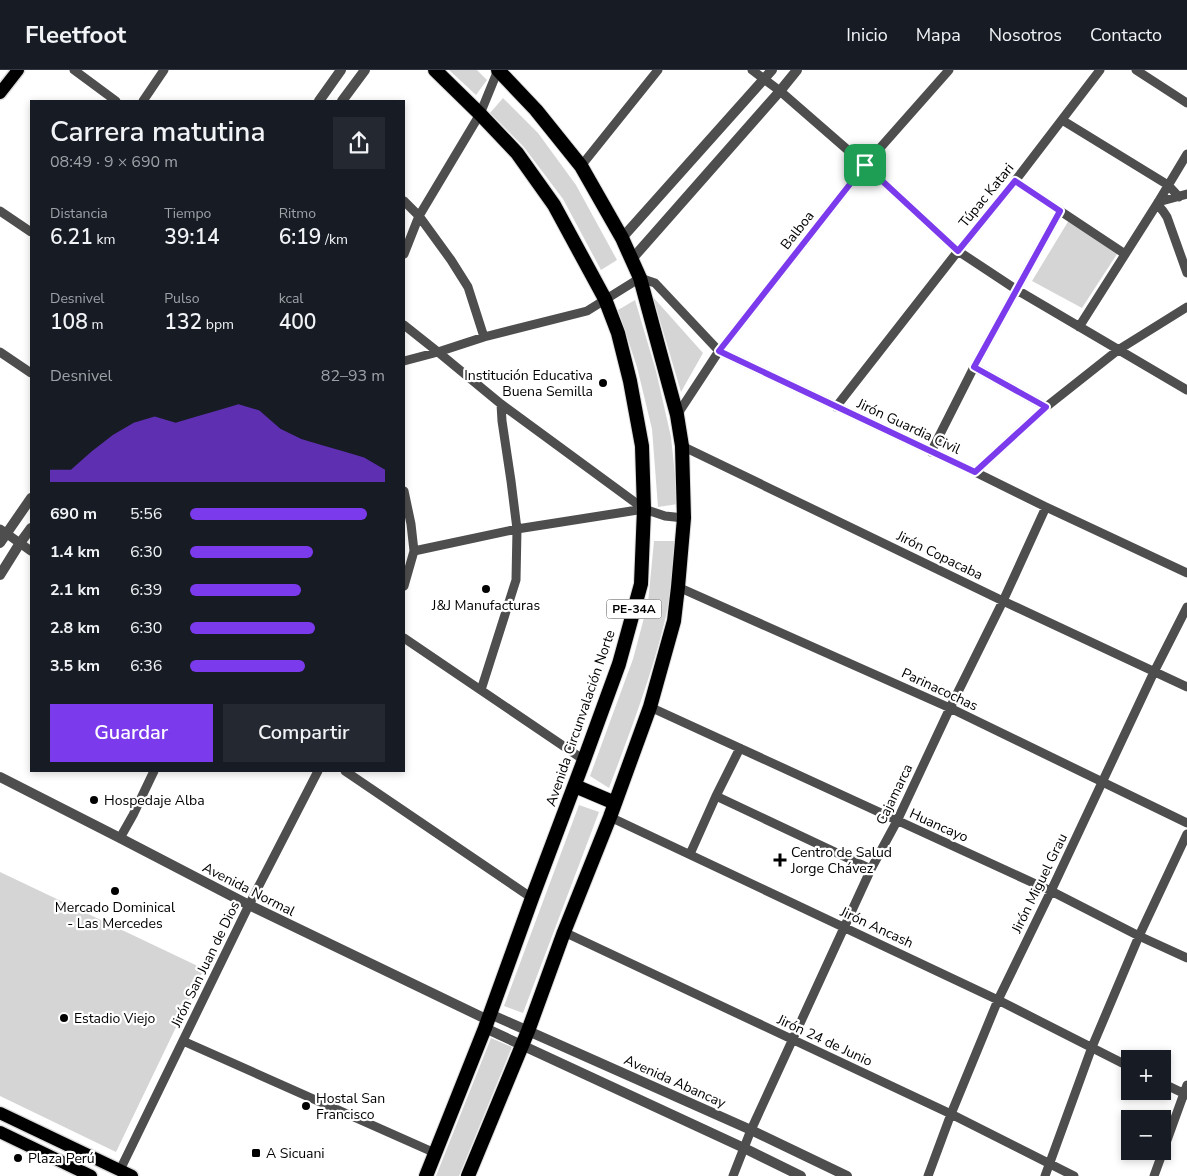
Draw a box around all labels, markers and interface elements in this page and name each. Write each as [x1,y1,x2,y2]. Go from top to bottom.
text: Fleetfoot [25,19,126,51]
text: Inicio [846,23,888,47]
text: Mapa [916,23,961,47]
text: Nosotros [989,23,1062,47]
text: Contacto [1090,23,1162,47]
text: Carrera matutina [50,113,266,151]
button: share [333,117,385,169]
pin [844,144,886,186]
text: 08:49 · 9 × 690 m [50,151,178,173]
icon: arrive [851,151,879,179]
street label: Túpac Katari [955,159,1018,231]
text: Distancia [50,204,108,223]
text: Tiempo [164,204,211,223]
text: Ritmo [279,204,316,223]
street label: Balboa [776,207,819,254]
text: 6.21 [50,223,93,251]
text: 39:14 [164,223,220,251]
text: 6:19 [279,223,321,251]
text: km [93,230,115,249]
text: /km [321,230,348,249]
text: Desnivel [50,289,104,308]
text: Pulso [164,289,200,308]
text: kcal [279,289,303,308]
text: 108 [50,308,88,336]
text: 132 [164,308,202,336]
text: 400 [279,308,316,336]
text: m [88,315,103,334]
text: bpm [202,315,234,334]
text: Desnivel [50,365,112,387]
text: 82–93 m [321,365,385,387]
place label: Institución Educativa Buena Semilla [464,366,593,401]
marker: Institución Educativa Buena Semilla [597,377,609,389]
street label: Jirón Guardia Civil [853,394,964,459]
text: 690 m [50,503,97,525]
text: 5:56 [130,503,162,525]
street label: Jirón Copacaba [893,526,986,585]
text: 1.4 km [50,541,100,563]
text: 6:30 [130,541,162,563]
text: 2.1 km [50,579,100,601]
text: 6:39 [130,579,162,601]
marker: J&J Manufacturas [480,583,492,595]
place label: J&J Manufacturas [431,596,540,615]
road number: PE-34A [606,600,662,618]
text: 2.8 km [50,617,100,639]
text: 6:30 [130,617,162,639]
street label: Avenida Circunvalación Norte [541,627,620,809]
text: 3.5 km [50,655,100,677]
text: 6:36 [130,655,162,677]
street label: Parinacochas [898,663,981,716]
button: Guardar [50,704,213,762]
button: Compartir [223,704,385,762]
street label: Cajamarca [872,761,917,828]
place label: Hospedaje Alba [104,791,205,810]
marker: Hospedaje Alba [88,794,100,806]
street label: Huancayo [906,804,971,847]
street label: Jirón Miguel Grau [1007,830,1072,937]
place label: Centro de Salud Jorge Chávez [790,843,892,878]
marker: Centro de Salud Jorge Chávez [773,853,787,867]
street label: Avenida Normal [199,858,299,921]
marker: Mercado Dominical - Las Mercedes [109,885,121,897]
place label: Mercado Dominical - Las Mercedes [55,898,176,933]
street label: Jirón San Juan de Dios [166,898,244,1031]
street label: Jirón Ancash [836,902,916,953]
place label: Estadio Viejo [74,1009,155,1028]
street label: Jirón 24 de Junio [773,1010,876,1071]
marker: Estadio Viejo [58,1012,70,1024]
map controls [1121,1050,1171,1160]
button: + [1121,1050,1171,1100]
street label: Avenida Abancay [621,1051,729,1113]
place label: Hostal San Francisco [316,1089,385,1124]
marker: Hostal San Francisco [300,1100,312,1112]
button: − [1121,1110,1171,1160]
place label: A Sicuani [266,1144,325,1163]
marker: A Sicuani [250,1147,262,1159]
place label: Plaza Perú [28,1149,95,1168]
marker: Plaza Perú [12,1152,24,1164]

